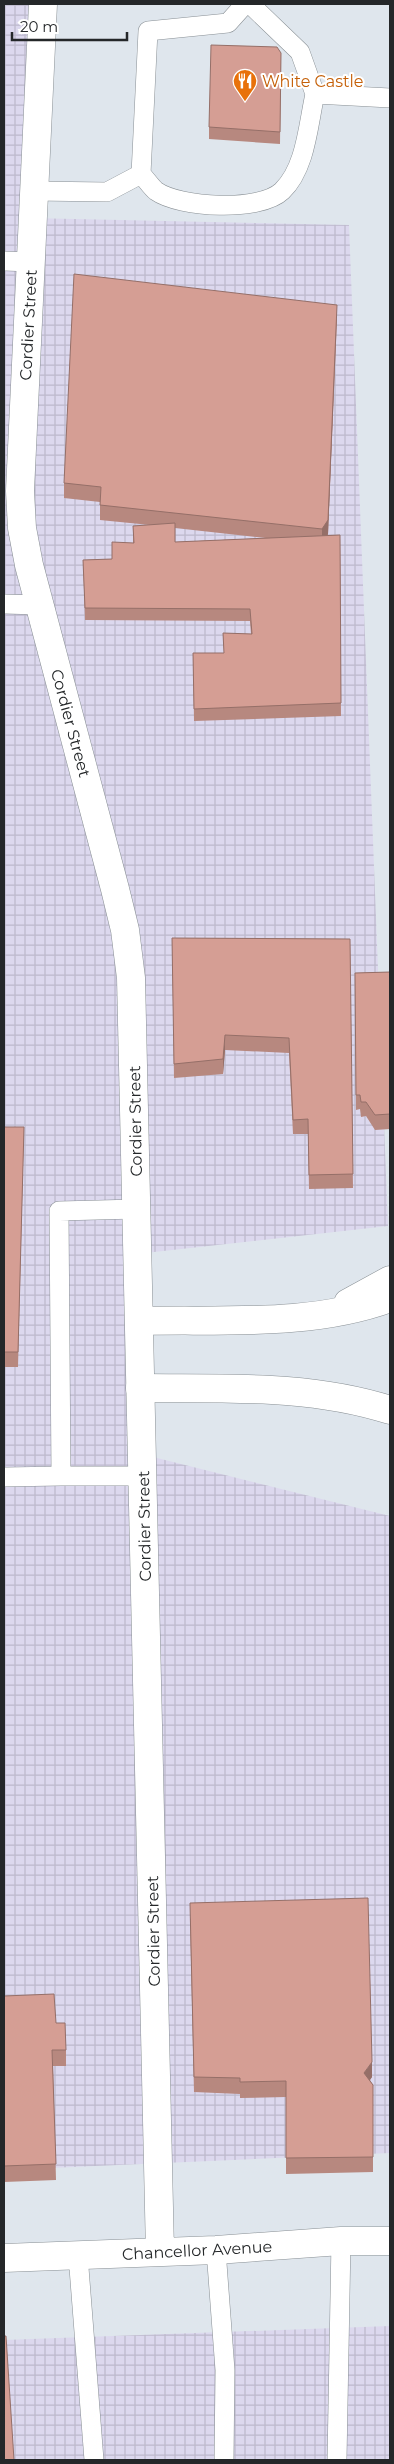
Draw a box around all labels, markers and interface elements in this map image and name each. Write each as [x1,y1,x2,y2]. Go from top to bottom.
scale bar [12,10,128,42]
text: 20 m [20,17,58,36]
restaurant icon: White Castle [232,68,258,102]
place label: White Castle [262,72,363,91]
street label: Cordier Street [16,269,41,381]
street label: Cordier Street [47,667,94,780]
street label: Cordier Street [125,1065,146,1177]
street label: Cordier Street [134,1470,155,1582]
street label: Cordier Street [143,1875,164,1987]
street label: Chancellor Avenue [121,2237,273,2264]

